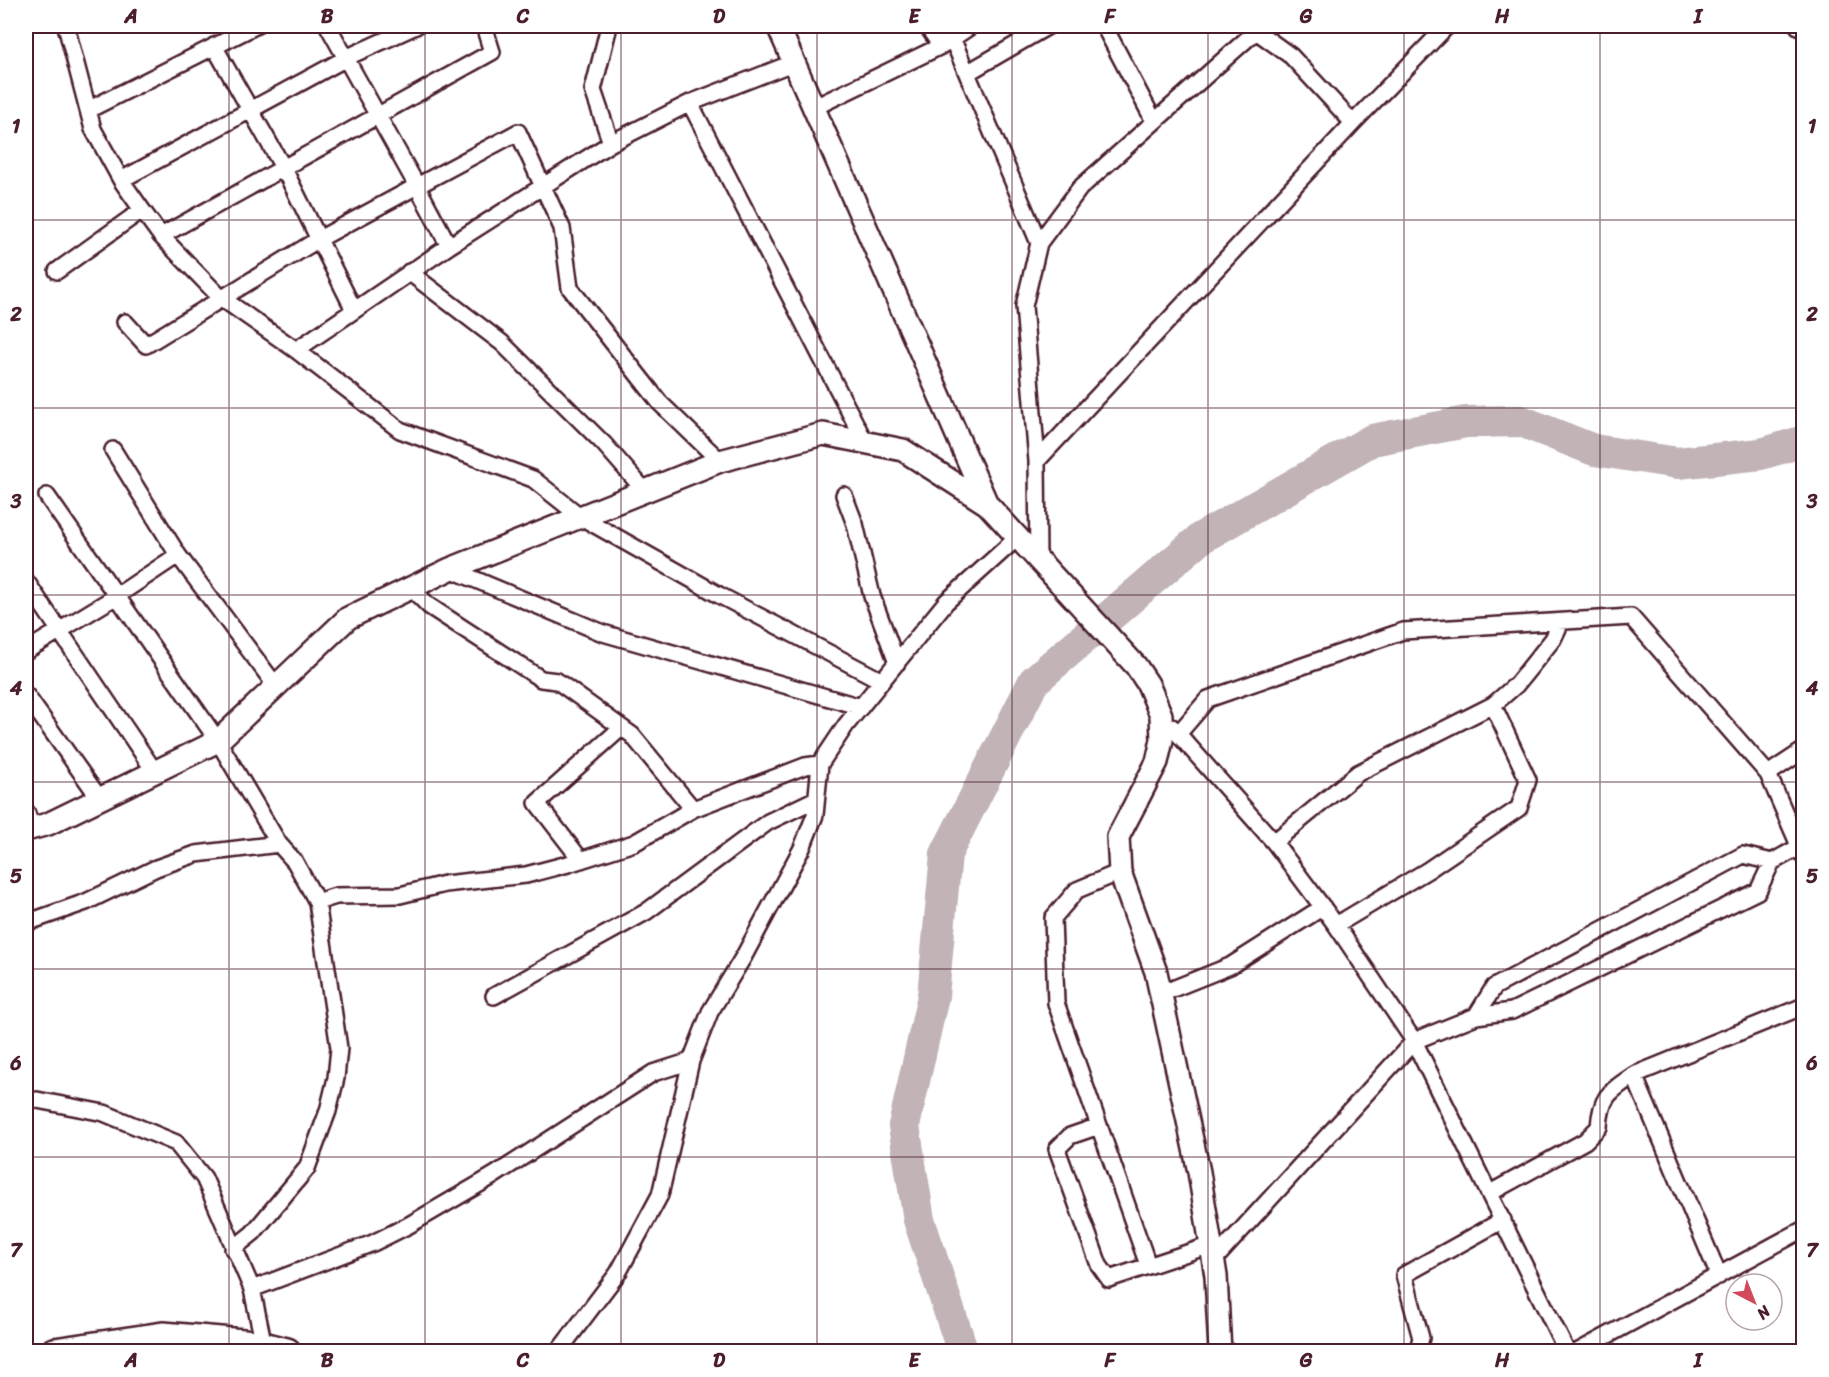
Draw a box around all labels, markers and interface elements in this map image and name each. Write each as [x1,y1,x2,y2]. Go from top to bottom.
text: A [123,0,138,34]
text: B [321,0,334,34]
text: C [516,0,530,34]
text: D [713,0,726,34]
text: E [908,0,921,34]
text: F [1104,0,1117,34]
text: G [1299,0,1313,34]
text: H [1494,0,1510,34]
text: I [1693,0,1704,34]
text: 1 [12,109,21,144]
text: 1 [1808,109,1817,144]
text: 2 [9,297,22,332]
text: 2 [1805,297,1818,332]
text: 3 [10,484,22,519]
text: 3 [1806,484,1818,519]
text: 4 [9,671,23,706]
text: 4 [1805,671,1819,706]
text: 5 [10,859,22,894]
text: 5 [1806,859,1818,894]
text: 6 [9,1046,22,1081]
text: 6 [1805,1046,1818,1081]
text: 7 [10,1233,23,1268]
text: 7 [1806,1233,1819,1268]
north arrow [1724,1272,1784,1332]
text: N [1749,1298,1778,1328]
text: A [123,1343,138,1377]
text: B [321,1343,334,1377]
text: C [516,1343,530,1377]
text: D [713,1343,726,1377]
text: E [908,1343,921,1377]
text: F [1104,1343,1117,1377]
text: G [1299,1343,1313,1377]
text: H [1494,1343,1510,1377]
text: I [1693,1343,1704,1377]

